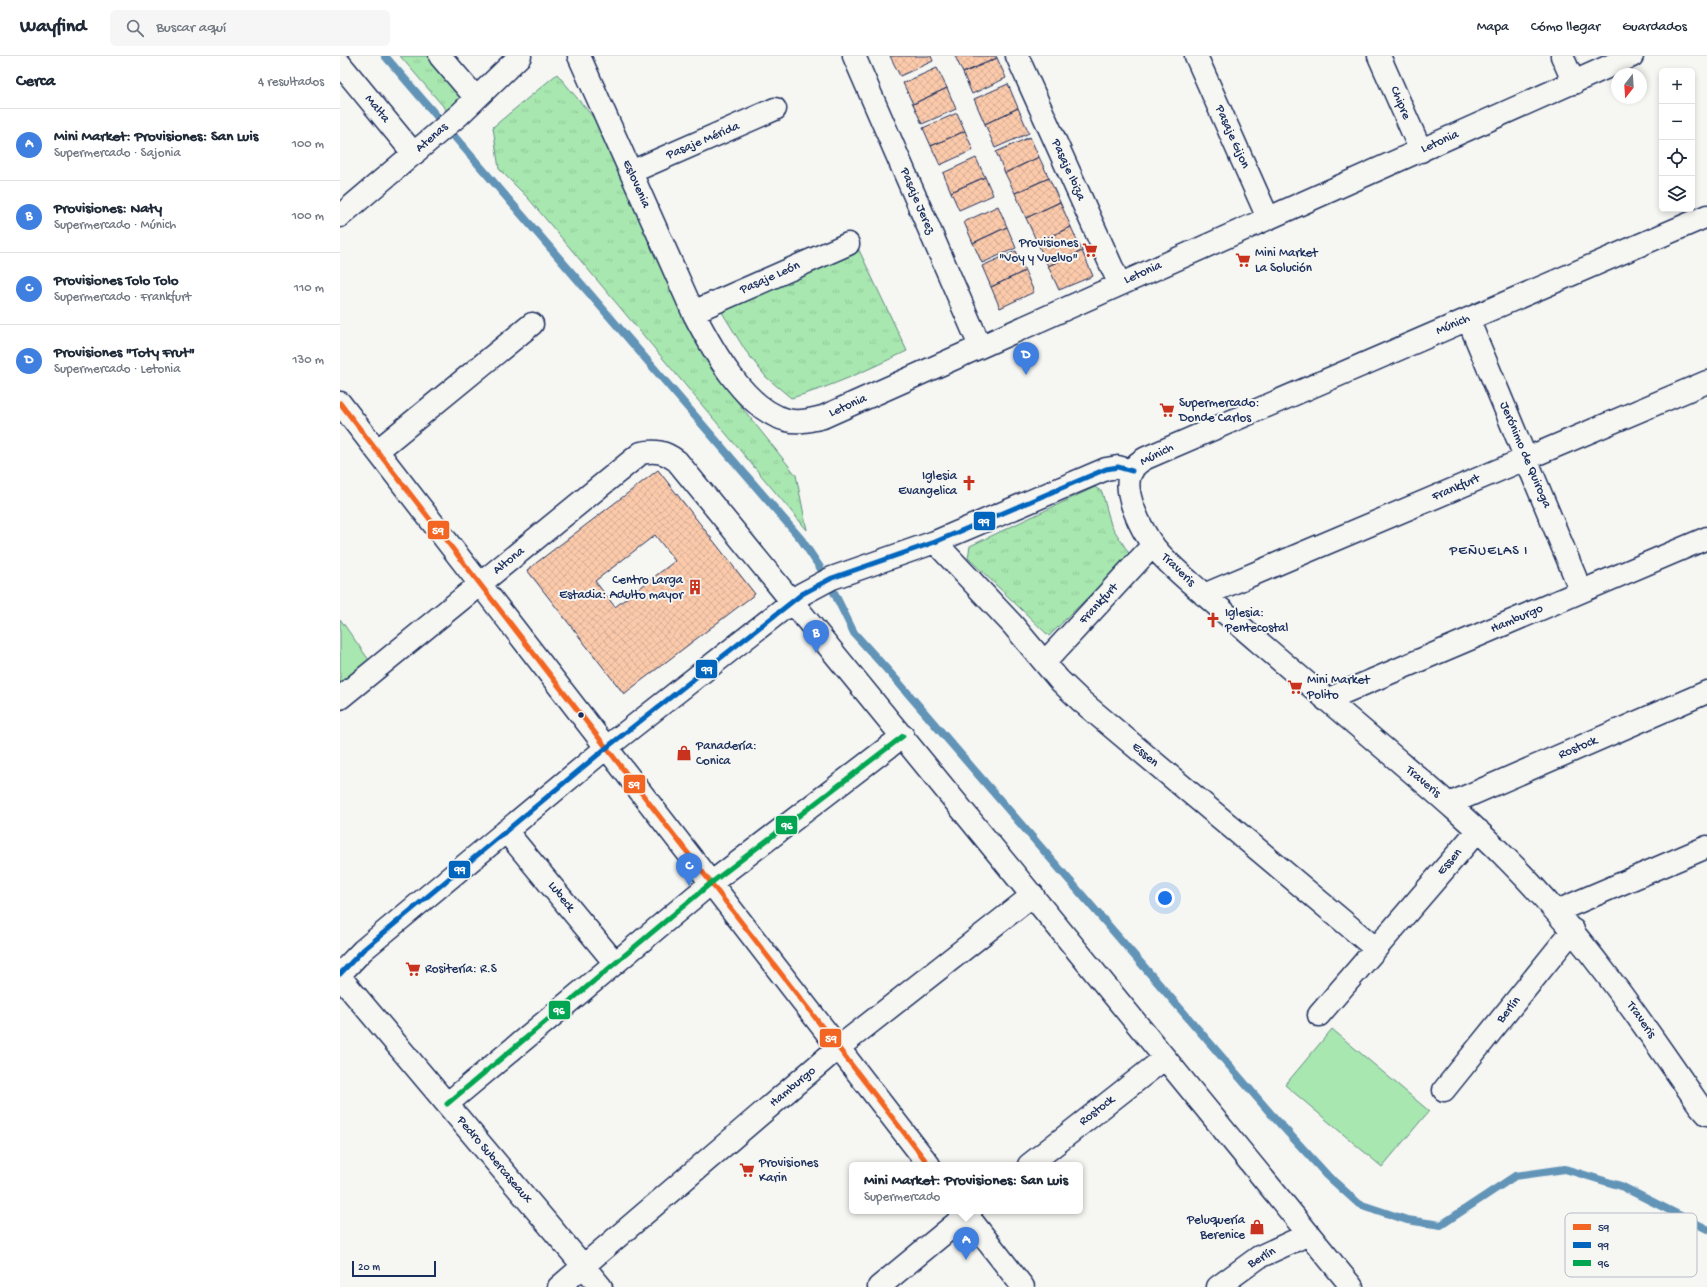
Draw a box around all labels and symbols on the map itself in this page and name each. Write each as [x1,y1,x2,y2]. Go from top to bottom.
north arrow [1611,68,1647,104]
street label: Chipre [1386,84,1414,122]
street label: Malta [361,92,393,127]
street label: Pasaje Gijon [1211,102,1253,172]
street label: Atenas [413,119,452,156]
street label: Pasaje Mérida [663,119,743,164]
street label: Letonia [1419,127,1462,157]
street label: Pasaje Ibiza [1047,136,1089,204]
street label: Eslovenia [619,158,654,211]
street label: Pasaje Jerez [896,165,938,238]
place label: Provisiones "Voy y Vuelvo" [999,236,1079,266]
supermarket icon: Provisiones "Voy y Vuelvo" [1081,241,1099,259]
place label: Mini Market La Solución [1255,246,1319,276]
supermarket icon: Mini Market La Solución [1234,251,1252,269]
street label: Pasaje León [737,258,803,298]
street label: Letonia [1122,258,1165,288]
street label: Múnich [1434,311,1472,339]
pin: D [1013,342,1039,375]
street label: Letonia [827,391,870,421]
place label: Supermercado: Donde Carlos [1178,396,1259,426]
street label: Jerónimo de Quiroga [1496,400,1554,511]
supermarket icon: Supermercado: Donde Carlos [1158,401,1176,419]
street label: Múnich [1138,440,1176,470]
place label: Iglesia Evangelica [898,469,958,499]
street label: Frankfurt [1429,471,1484,505]
church icon: Iglesia Evangelica [960,474,978,492]
line badge: 99 [973,511,996,531]
text: 99 [977,517,990,529]
line badge: 59 [427,520,450,540]
text: 59 [432,526,444,538]
street label: Altona [490,543,528,578]
district label: PEÑUELAS I [1449,543,1528,560]
street label: Traveris [1157,550,1199,591]
place label: Centro Larga Estadia: Adulto mayor [559,573,684,603]
building icon: Centro Larga Estadia: Adulto mayor [686,578,704,596]
street label: Frankfurt [1076,579,1123,628]
street label: Hamburgo [1488,601,1546,637]
place label: Iglesia: Pentecostal [1224,606,1289,636]
church icon: Iglesia: Pentecostal [1204,611,1222,629]
pin: B [803,620,829,653]
line badge: 99 [695,659,718,679]
text: 99 [700,665,713,677]
place label: Mini Market Polito [1306,673,1371,703]
supermarket icon: Mini Market Polito [1286,678,1304,696]
unlabelled marker [576,710,586,720]
street label: Rostock [1556,733,1601,763]
place label: Panadería: Conica [695,739,757,769]
street label: Essen [1128,739,1162,771]
shop icon: Panadería: Conica [675,744,693,762]
street label: Traveris [1402,762,1445,802]
line badge: 59 [623,774,646,794]
text: 59 [628,780,640,792]
line badge: 96 [775,815,798,835]
text: 96 [780,821,793,833]
street label: Essen [1434,845,1466,878]
pin: C [676,853,702,886]
line badge: 99 [448,860,471,879]
text: 99 [453,865,466,877]
street label: Lubeck [544,879,578,916]
your location [1155,888,1175,908]
supermarket icon: Rositería: R.S [404,960,422,978]
place label: Rositería: R.S [425,962,498,977]
street label: Berlín [1493,993,1525,1027]
street label: Traveris [1622,998,1660,1042]
line badge: 96 [548,1000,571,1020]
text: 96 [552,1006,565,1018]
line badge: 59 [819,1028,842,1048]
text: 59 [825,1034,837,1046]
street label: Hamburgo [767,1063,819,1111]
street label: Rostock [1076,1092,1119,1129]
street label: Pedro Subercaseaux [452,1112,535,1207]
place label: Provisiones Karin [758,1156,819,1186]
supermarket icon: Provisiones Karin [738,1161,756,1179]
place label: Peluquería Berenice [1186,1213,1246,1243]
legend [1565,1213,1697,1277]
shop icon: Peluquería Berenice [1248,1218,1266,1236]
text: 59 [1598,1223,1610,1235]
pin: A [953,1227,979,1260]
text: 99 [1597,1241,1610,1253]
street label: Berlín [1244,1244,1279,1272]
scale bar [352,1259,436,1278]
text: 96 [1597,1259,1610,1271]

